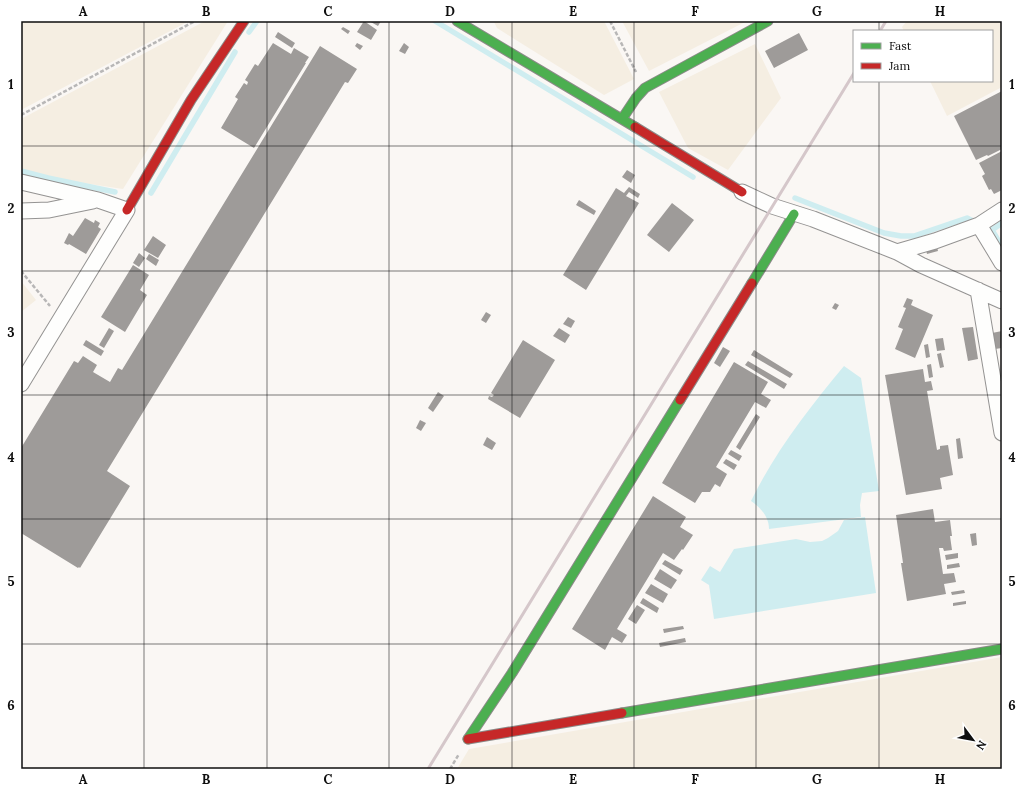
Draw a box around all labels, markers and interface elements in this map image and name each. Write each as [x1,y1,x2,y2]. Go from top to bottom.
text: A [79,3,88,20]
text: B [202,3,211,20]
text: C [324,3,333,20]
text: D [445,3,455,20]
text: E [569,3,577,20]
text: F [691,3,699,20]
text: G [812,3,822,20]
text: H [935,3,945,20]
legend [853,30,993,82]
text: Fast [889,38,912,53]
text: Jam [888,58,910,73]
text: 1 [8,76,14,93]
text: 1 [1009,76,1015,93]
text: 2 [8,200,15,217]
text: 2 [1009,200,1016,217]
text: 3 [7,324,15,341]
text: 3 [1008,324,1016,341]
text: 4 [7,449,15,466]
text: 4 [1008,449,1016,466]
text: 5 [7,573,15,590]
text: 5 [1008,573,1016,590]
text: 6 [7,697,15,714]
text: 6 [1008,697,1016,714]
north arrow [953,720,993,760]
text: N [973,738,990,753]
text: A [79,771,88,788]
text: B [202,771,211,788]
text: C [324,771,333,788]
text: D [445,771,455,788]
text: E [569,771,577,788]
text: F [691,771,699,788]
text: G [812,771,822,788]
text: H [935,771,945,788]

